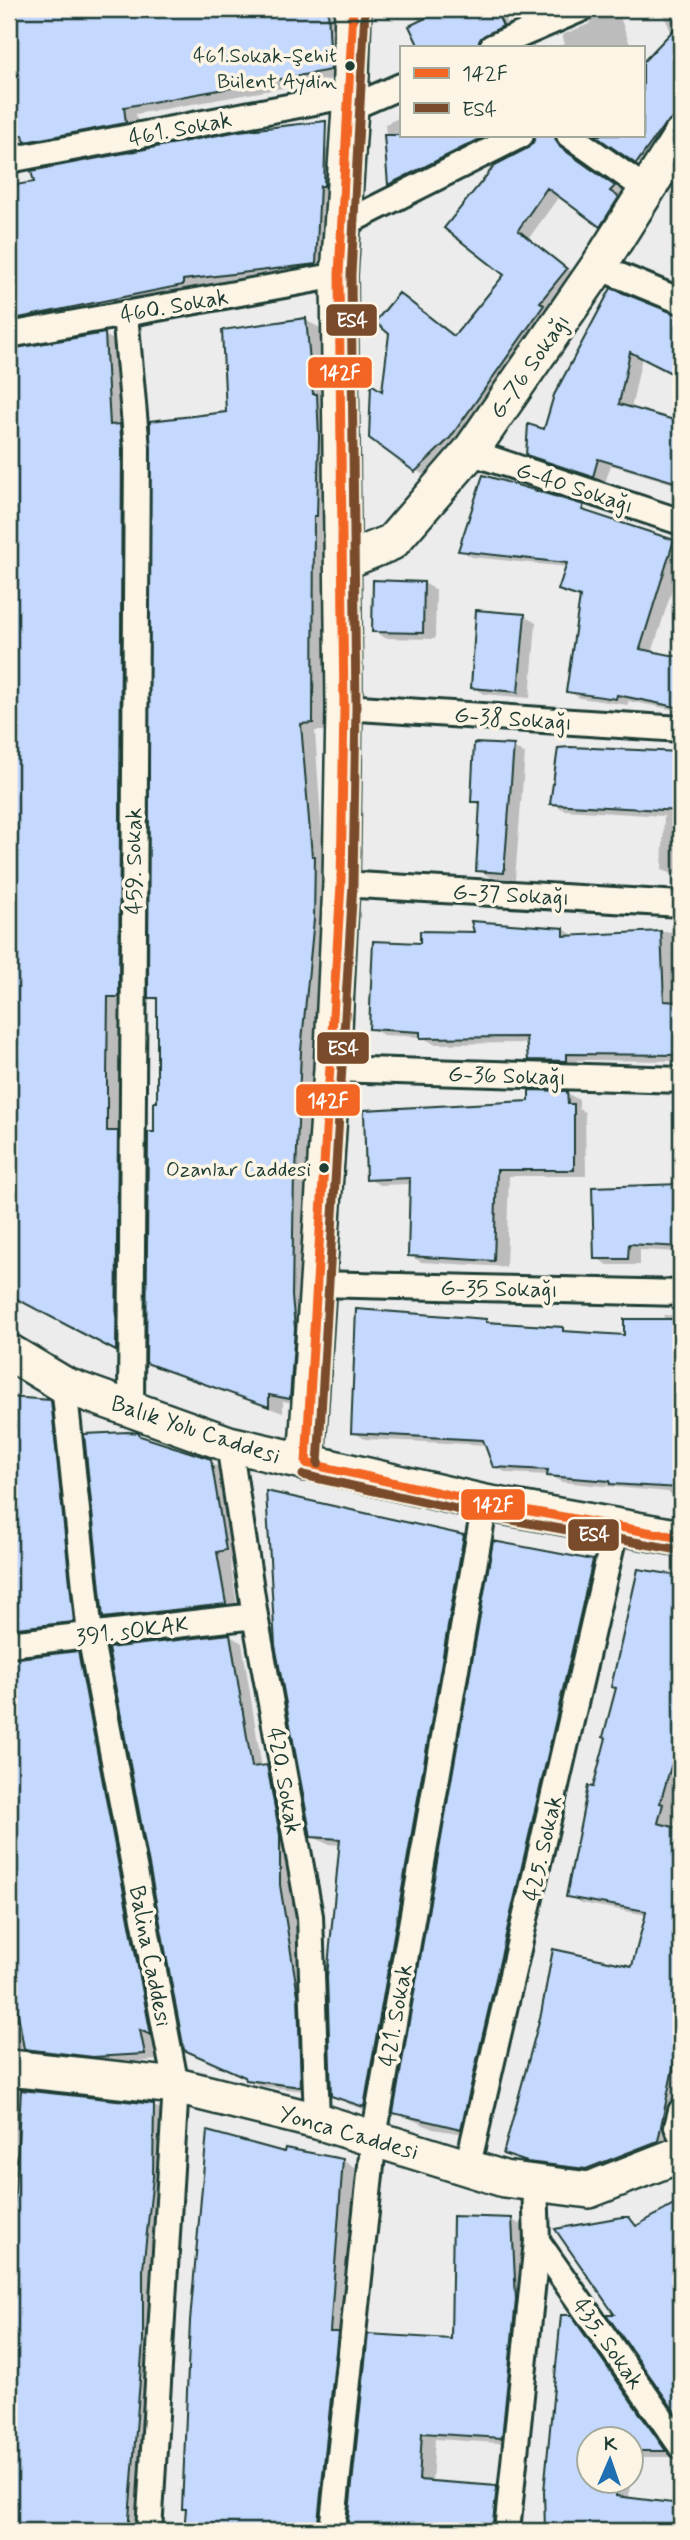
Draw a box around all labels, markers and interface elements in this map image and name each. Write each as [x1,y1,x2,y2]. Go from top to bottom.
place label: 461.Sokak-Şehit Bülent Aydin [193,42,338,96]
legend [400,46,644,136]
marker: 461.Sokak-Şehit Bülent Aydin [343,59,357,73]
text: 142F [462,60,508,88]
text: ES4 [462,96,497,124]
street label: 461. Sokak [126,105,234,155]
street label: 460. Sokak [118,283,231,331]
line badge: ES4 [325,303,378,337]
text: ES4 [336,309,368,334]
street label: G-76 Sokağı [484,309,578,426]
line badge: 142F [307,356,373,389]
text: 142F [319,361,361,386]
street label: G-40 Sokağı [512,456,637,522]
street label: G-38 Sokağı [453,701,573,739]
street label: 459. Sokak [120,808,150,914]
street label: G-37 Sokağı [452,878,570,914]
line badge: ES4 [316,1031,370,1065]
text: ES4 [327,1037,359,1062]
street label: G-36 Sokağı [447,1060,566,1094]
line badge: 142F [295,1083,361,1117]
text: 142F [307,1089,349,1114]
place label: Ozanlar Caddesi [166,1156,311,1184]
marker: Ozanlar Caddesi [317,1161,331,1175]
street label: G-35 Sokağı [440,1274,558,1306]
street label: Balık Yolu Caddesi [107,1389,284,1472]
line badge: 142F [460,1488,526,1521]
text: 142F [472,1493,514,1518]
line badge: ES4 [567,1518,620,1552]
text: ES4 [578,1523,610,1548]
street label: 391. sOKAK [74,1610,190,1654]
street label: 420. Sokak [259,1725,307,1837]
street label: 425. Sokak [517,1793,571,1904]
street label: Balina Caddesi [121,1883,177,2029]
street label: 421. Sokak [373,1962,421,2069]
street label: Yonca Caddesi [275,2100,422,2168]
street label: 435. Sokak [565,2292,650,2396]
north arrow [574,2424,644,2494]
text: K [603,2432,618,2457]

